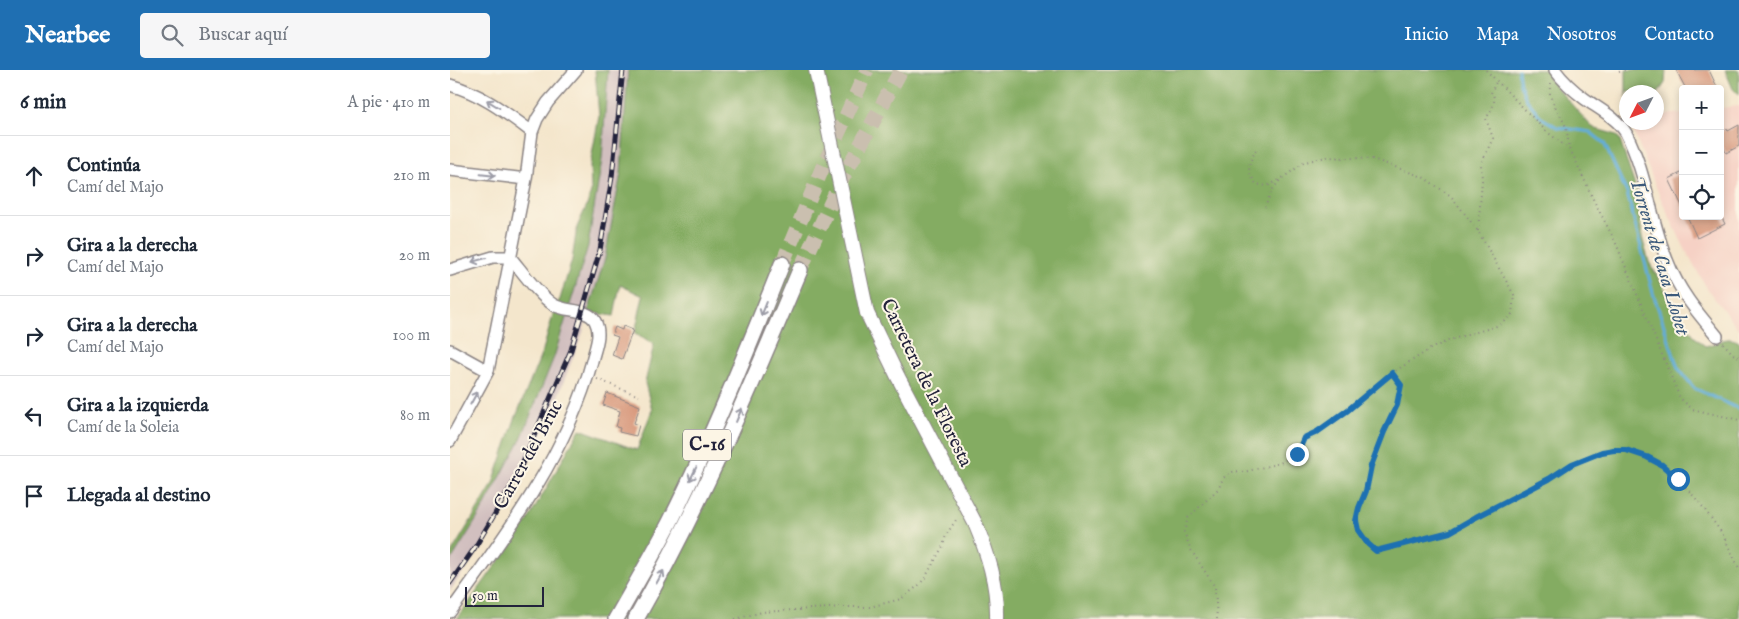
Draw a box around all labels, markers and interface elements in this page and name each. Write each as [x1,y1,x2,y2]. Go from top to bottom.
search box [140,13,490,58]
text: Nearbee [25,20,110,51]
icon: search [158,21,186,49]
text: Buscar aquí [198,23,287,47]
text: Inicio [1404,24,1449,47]
text: Mapa [1477,24,1519,47]
text: Nosotros [1547,24,1616,47]
text: Contacto [1644,24,1714,47]
north arrow [1619,85,1664,130]
map controls [1679,85,1724,220]
button: + [1679,85,1724,130]
text: 6 min [20,89,66,116]
text: A pie · 410 m [348,93,430,113]
one-way arrow [487,98,501,108]
button: − [1679,130,1724,175]
text: Continúa [67,154,141,178]
icon: ahead [20,162,48,190]
text: 210 m [393,166,430,186]
one-way arrow [480,170,496,180]
water label: Torrent de Casa Llobet [1623,174,1695,340]
button: locate [1679,175,1724,220]
text: Camí del Majo [67,178,164,198]
text: Gira a la derecha [67,234,197,258]
icon: right [20,242,48,270]
text: 20 m [399,246,430,266]
one-way arrow [472,256,488,266]
text: Camí del Majo [67,258,164,278]
street label: Carretera de la Floresta [875,295,977,472]
one-way arrow [759,301,768,316]
text: Gira a la derecha [67,314,197,338]
icon: right [20,322,48,350]
text: 100 m [393,326,430,346]
text: Camí del Majo [67,338,164,358]
one-way arrow [469,391,479,406]
text: Gira a la izquierda [67,394,209,418]
street label: Carrer del Bruc [489,396,569,514]
icon: left [20,402,48,430]
text: 80 m [400,406,430,426]
one-way arrow [734,408,744,423]
text: Camí de la Soleia [67,418,179,438]
road number: C-16 [683,430,731,460]
route end [1286,443,1309,466]
one-way arrow [688,466,697,481]
route start [1667,468,1690,491]
icon: arrive [20,482,48,510]
text: Llegada al destino [67,484,210,508]
one-way arrow [655,569,665,584]
scale bar [465,584,544,607]
text: 50 m [472,587,498,605]

